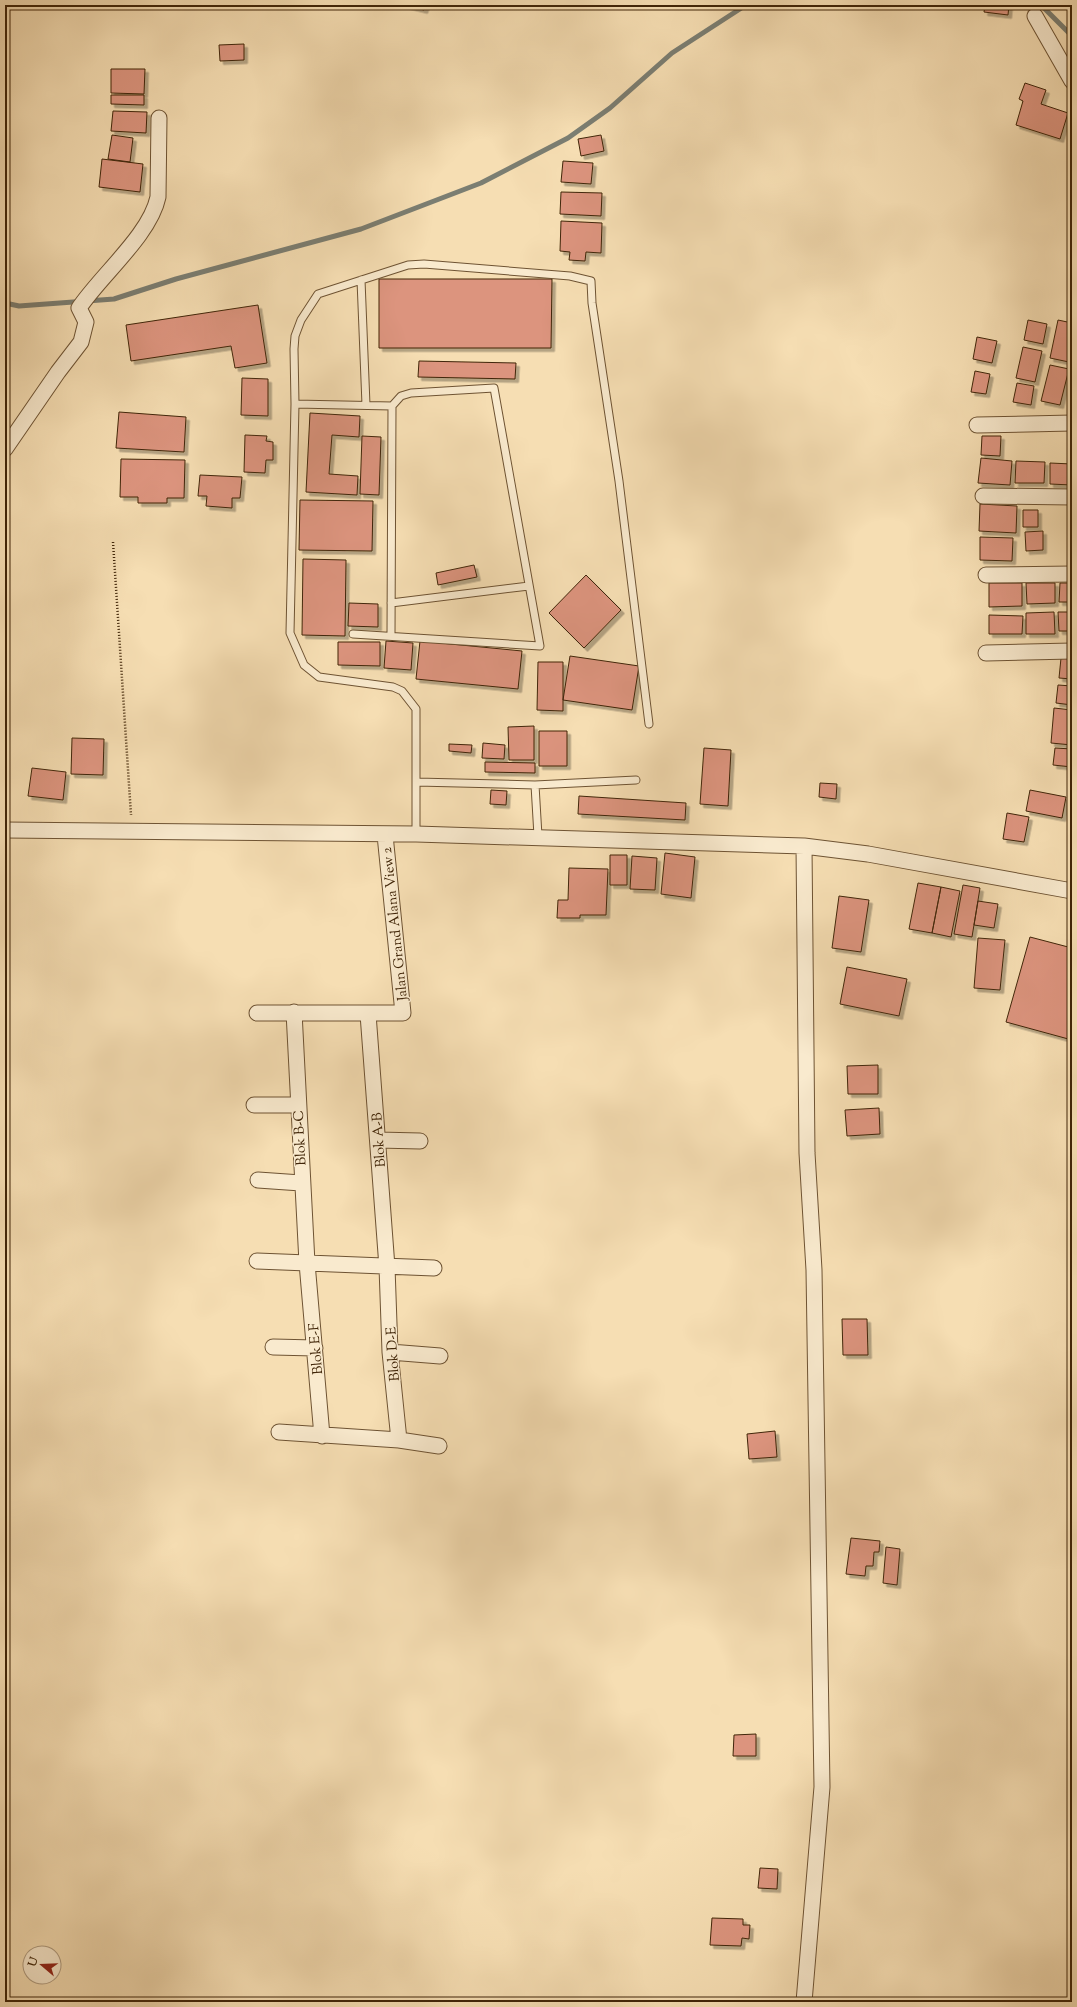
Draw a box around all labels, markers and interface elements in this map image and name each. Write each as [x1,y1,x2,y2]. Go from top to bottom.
street label: Jalan Grand Alana View 2 [378,846,414,1003]
street label: Blok B-C [290,1110,312,1166]
street label: Blok A-B [368,1112,392,1168]
street label: Blok E-F [305,1322,329,1375]
street label: Blok D-E [382,1325,406,1382]
north arrow [22,1945,62,1985]
text: U [24,1955,43,1970]

